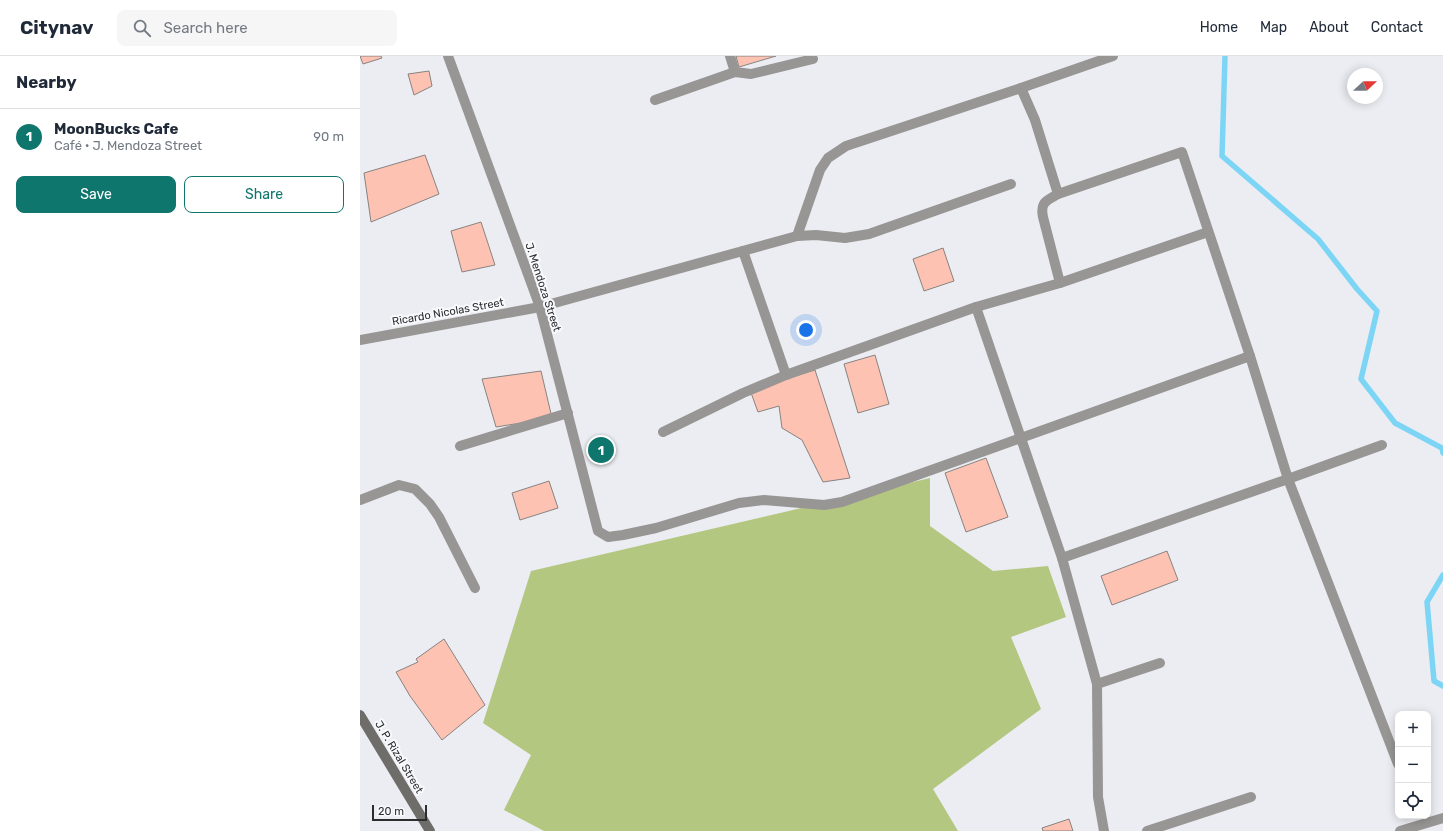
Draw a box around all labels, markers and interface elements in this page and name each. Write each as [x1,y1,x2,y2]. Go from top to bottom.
search box [117,10,397,46]
text: Citynav [20,16,93,39]
icon: search [131,17,153,39]
text: Search here [163,19,248,37]
text: Home [1200,19,1238,36]
text: Map [1260,19,1287,36]
text: About [1309,19,1349,36]
text: Contact [1371,19,1423,36]
north arrow [1347,68,1383,104]
text: Nearby [16,72,77,92]
text: MoonBucks Cafe [54,120,178,138]
text: 1 [26,129,32,144]
text: 90 m [313,129,344,144]
text: Café · J. Mendoza Street [54,138,202,153]
button: Save [16,176,176,213]
button: Share [184,176,344,213]
street label: J. Mendoza Street [522,241,564,334]
street label: Ricardo Nicolas Street [391,296,506,328]
your location [796,320,816,340]
pin: 1 [588,435,614,465]
map controls [1395,711,1431,819]
button: + [1395,711,1431,747]
street label: J. P. Rizal Street [372,718,426,796]
button: − [1395,747,1431,783]
button: locate [1395,783,1431,819]
scale bar [372,803,427,822]
text: 20 m [378,805,404,818]

